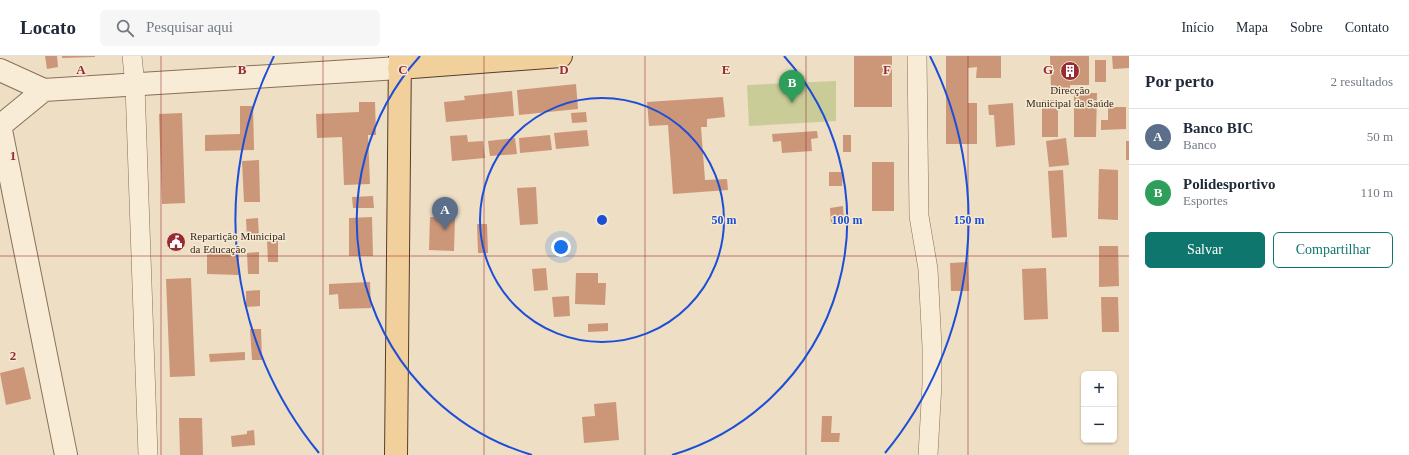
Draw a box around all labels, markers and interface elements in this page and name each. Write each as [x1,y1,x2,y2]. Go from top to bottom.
search box [100,10,380,46]
text: Locato [20,17,76,38]
icon: search [114,17,136,39]
text: Pesquisar aqui [146,19,233,35]
text: Início [1181,20,1214,35]
text: Mapa [1236,20,1268,35]
text: Sobre [1290,20,1323,35]
text: Contato [1345,20,1389,35]
building icon: Direcção Municipal da Saúde [1059,60,1081,82]
text: A [76,62,86,77]
text: B [238,62,247,77]
text: C [398,62,408,77]
text: D [559,62,569,77]
text: E [722,62,730,77]
text: F [883,62,891,77]
text: G [1043,62,1053,77]
pin: B [779,70,805,103]
text: Por perto [1145,72,1214,91]
text: 2 resultados [1331,74,1393,89]
place label: Direcção Municipal da Saúde [1026,84,1114,109]
text: Banco BIC [1183,120,1253,136]
text: A [1153,129,1163,144]
text: 50 m [1367,129,1393,144]
text: Banco [1183,137,1216,152]
text: 1 [10,148,16,163]
text: Polidesportivo [1183,176,1276,192]
text: B [1154,185,1162,200]
text: 110 m [1361,185,1393,200]
text: Esportes [1183,193,1228,208]
pin: A [432,197,458,230]
centre of rings [595,213,609,227]
text: 50 m [712,213,737,227]
text: 100 m [832,213,863,227]
text: 150 m [954,213,985,227]
place label: Repartição Municipal da Educação [190,230,286,255]
public building icon: Repartição Municipal da Educação [165,231,187,253]
button: Salvar [1145,232,1265,268]
button: Compartilhar [1273,232,1393,268]
your location [551,237,571,257]
text: 2 [10,348,16,363]
map controls [1081,371,1117,443]
button: + [1081,371,1117,407]
button: − [1081,407,1117,443]

